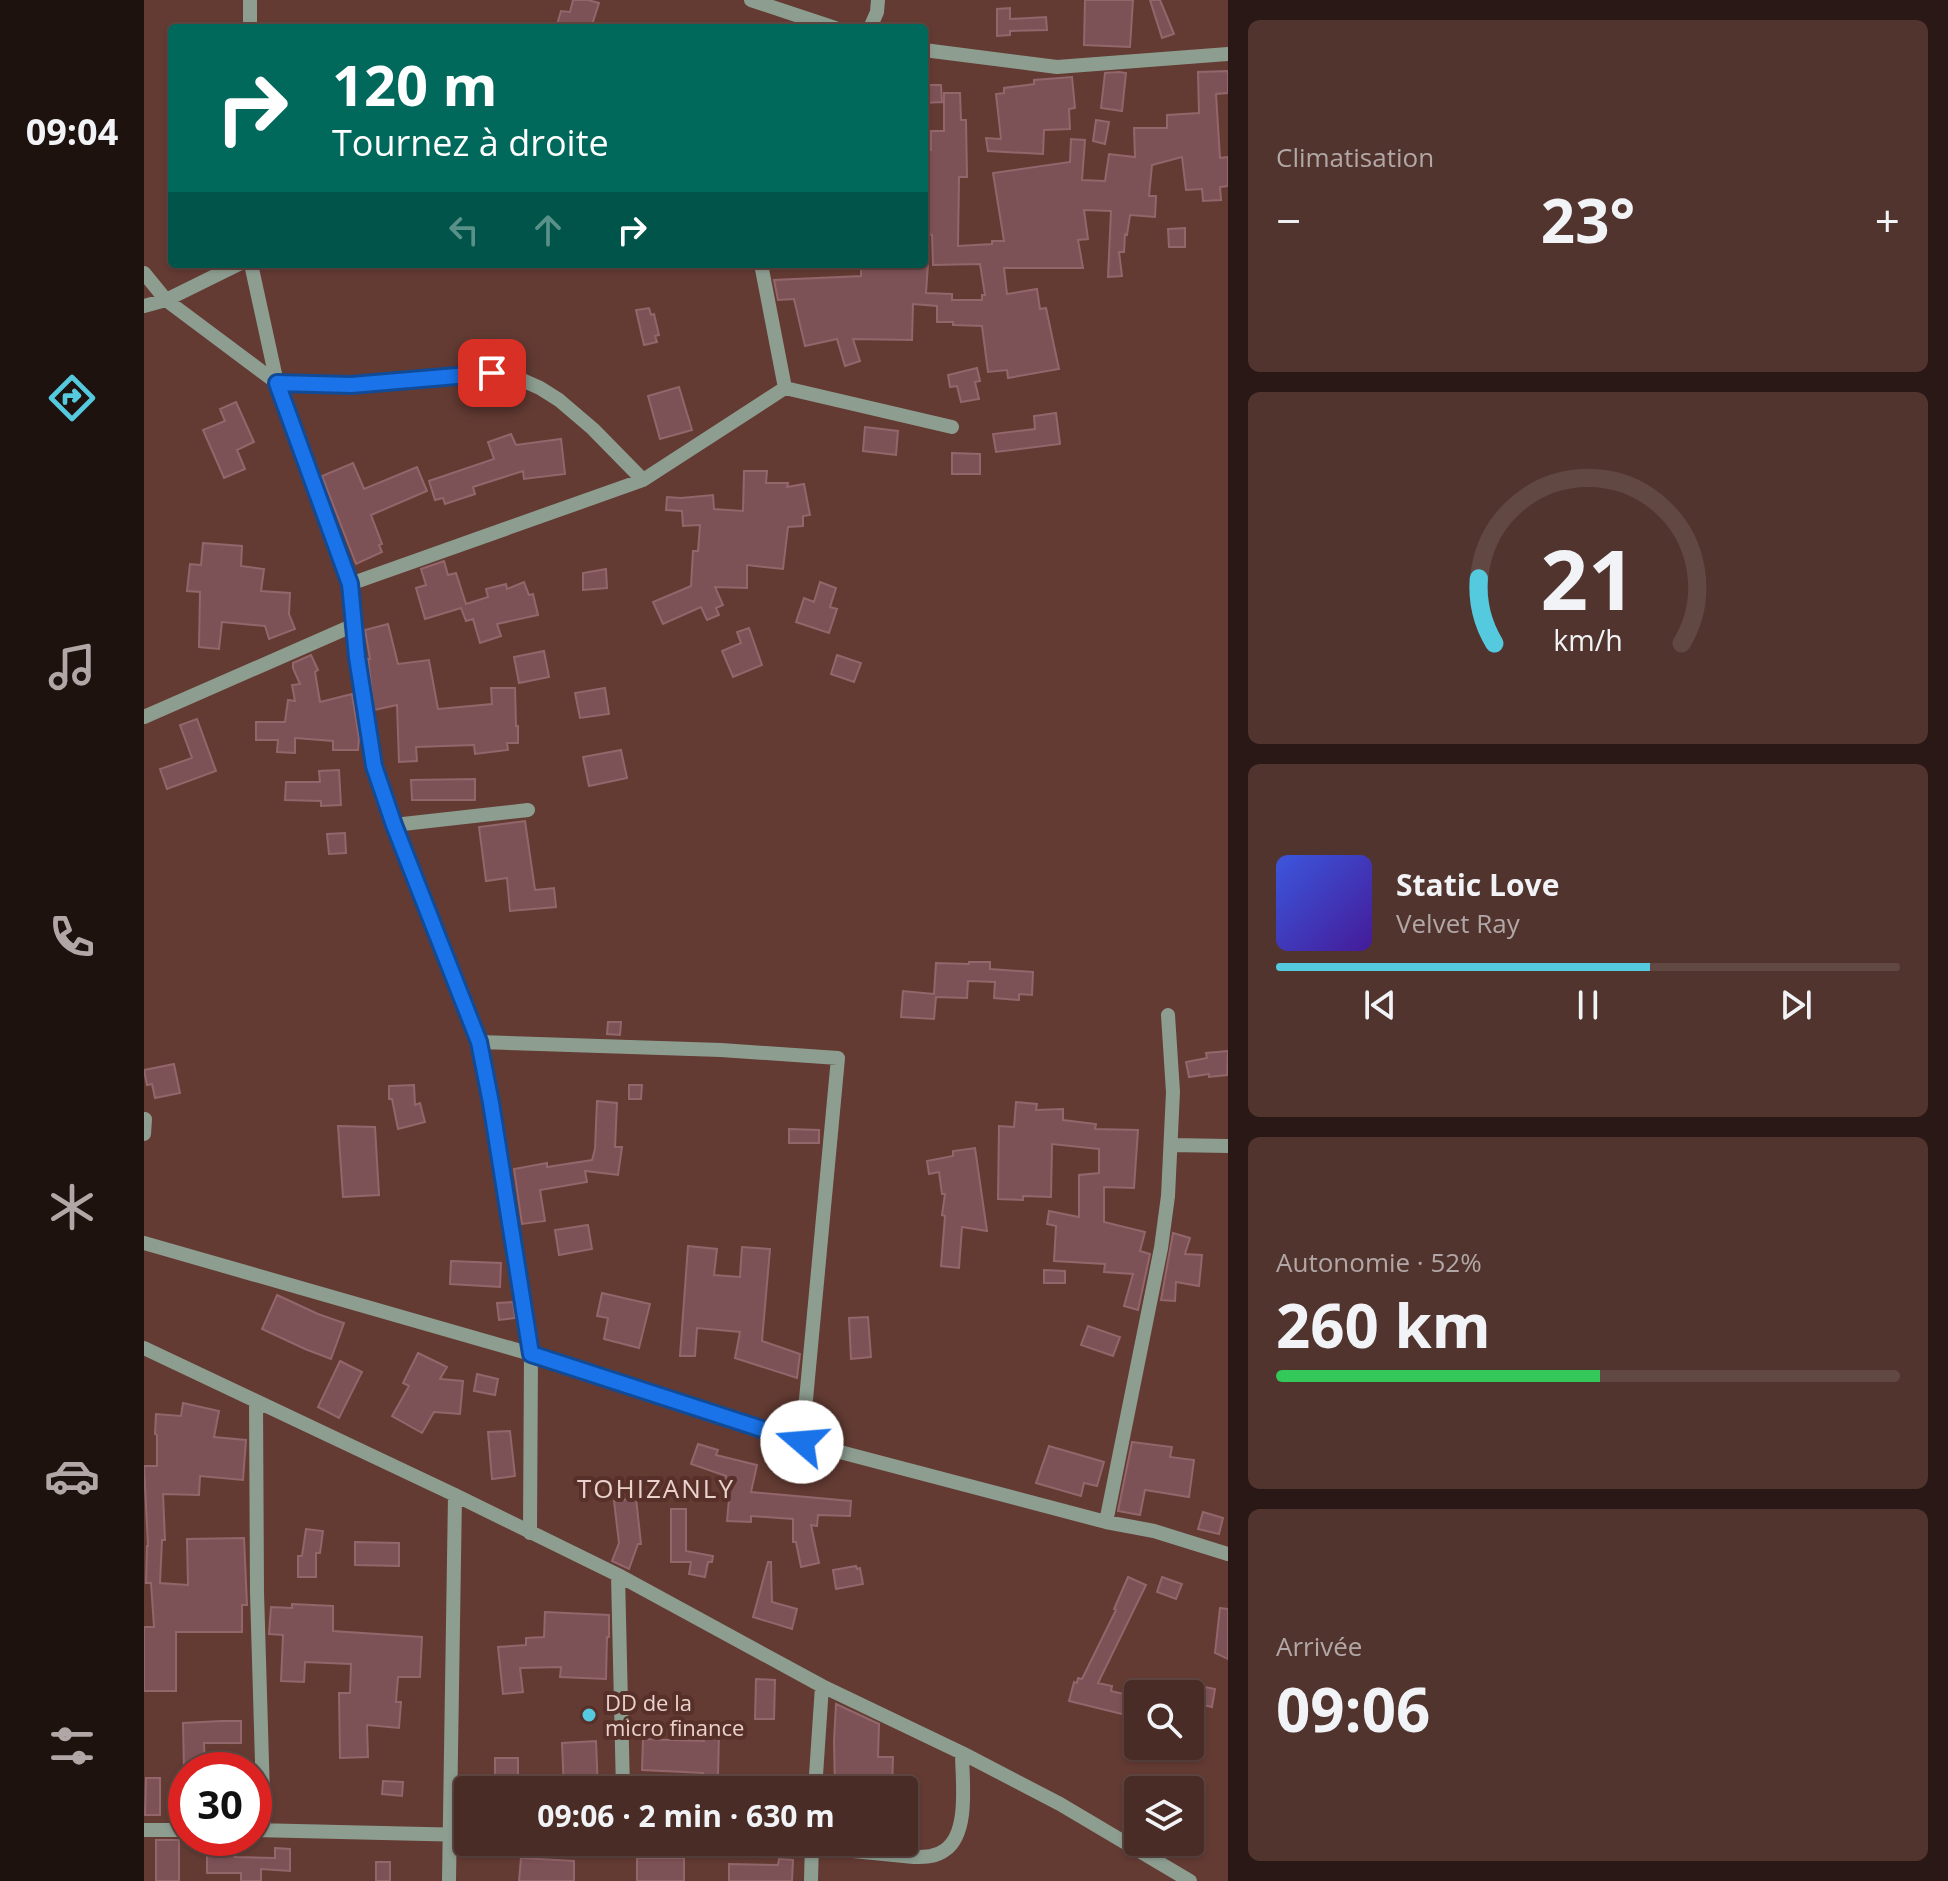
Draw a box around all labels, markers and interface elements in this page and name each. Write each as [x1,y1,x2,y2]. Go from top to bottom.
text: 120 m [332,46,498,122]
icon: right [200,56,304,160]
text: 09:04 [26,107,118,156]
text: Tournez à droite [332,118,609,167]
text: Climatisation [1276,139,1434,175]
text: 23° [1541,179,1635,261]
text: − [1276,190,1301,250]
text: + [1875,190,1900,250]
icon: left [442,208,486,252]
icon: ahead [526,208,570,252]
icon: right [610,208,654,252]
pin [458,339,526,407]
icon: arrive [470,351,514,395]
icon: directions [44,370,100,426]
text: 21 [1540,521,1636,634]
text: km/h [1553,620,1623,659]
icon: music [44,639,100,695]
text: Static Love [1396,864,1559,905]
text: Velvet Ray [1396,905,1520,941]
icon: phone [44,909,100,965]
icon: previous [1358,983,1402,1027]
icon: pause [1566,983,1610,1027]
icon: next [1774,983,1818,1027]
icon: climate [44,1179,100,1235]
text: Autonomie · 52% [1276,1244,1482,1280]
text: 260 km [1276,1284,1491,1366]
position arrow [760,1400,844,1484]
icon: car [44,1448,100,1504]
district label: TOHIZANLY [577,1470,735,1506]
text: Arrivée [1276,1628,1362,1664]
text: 09:06 [1276,1668,1430,1750]
map controls [1124,1680,1204,1856]
button: search [1124,1680,1204,1760]
place label: DD de la micro finance [605,1687,744,1742]
marker: DD de la micro finance [580,1706,598,1724]
icon: filters [44,1718,100,1774]
speed limit sign: 30 [168,1752,272,1856]
button: layers [1124,1776,1204,1856]
text: 09:06 · 2 min · 630 m [537,1795,835,1836]

